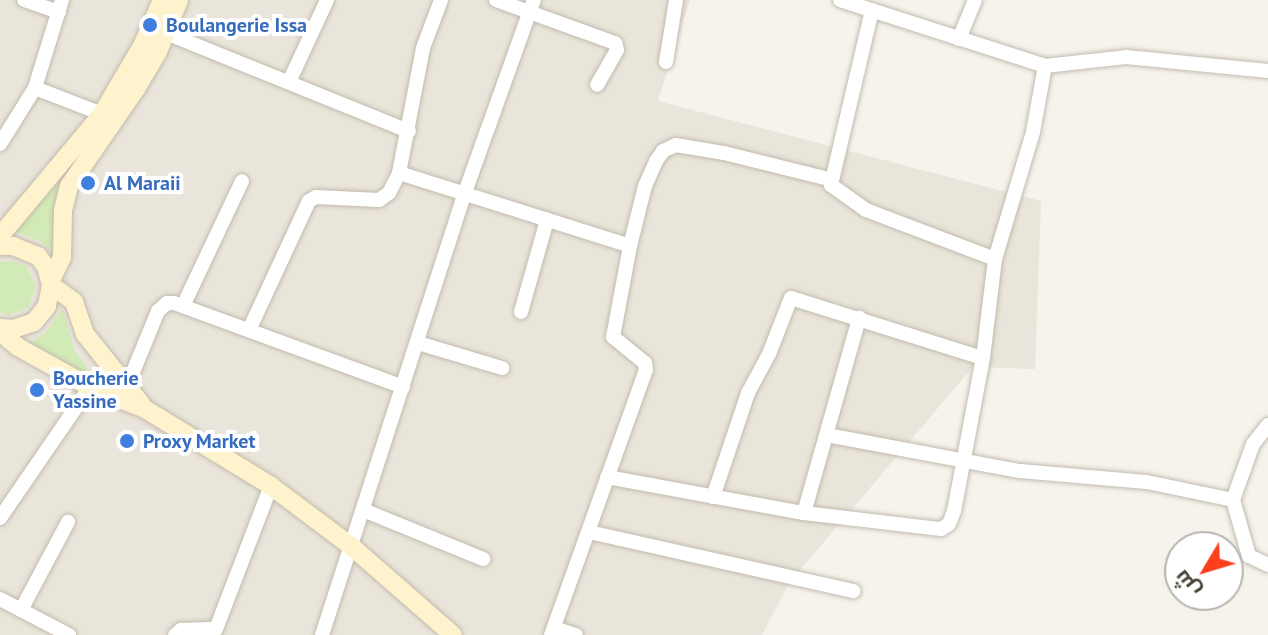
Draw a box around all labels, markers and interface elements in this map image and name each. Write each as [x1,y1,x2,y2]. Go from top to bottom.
place label: Boulangerie Issa [166,13,307,37]
marker: Boulangerie Issa [141,16,159,34]
place label: Al Maraii [104,171,181,195]
marker: Al Maraii [79,174,97,192]
place label: Boucherie Yassine [53,366,139,413]
marker: Boucherie Yassine [28,381,46,399]
place label: Proxy Market [143,429,256,453]
marker: Proxy Market [118,432,136,450]
north arrow [1164,531,1244,611]
text: ش [1167,565,1206,604]

